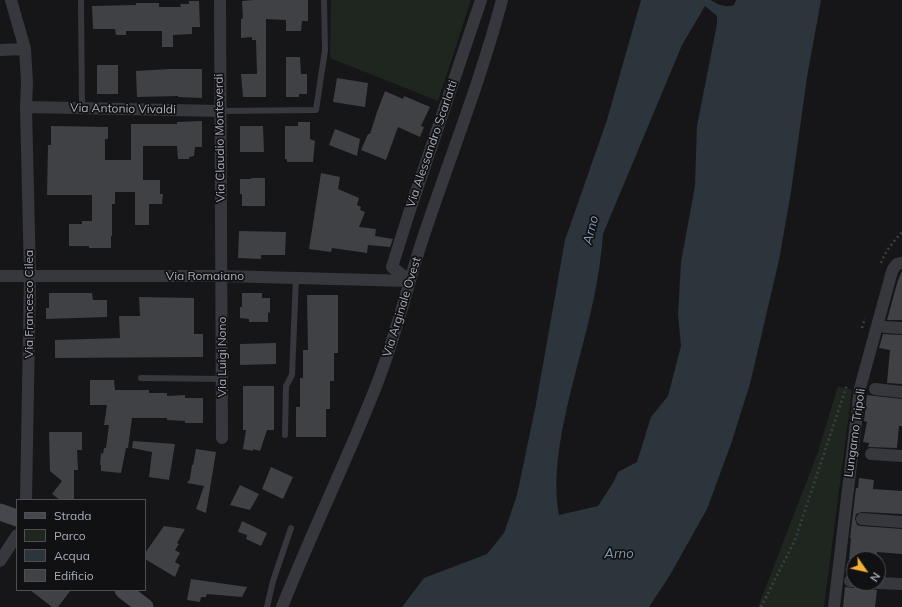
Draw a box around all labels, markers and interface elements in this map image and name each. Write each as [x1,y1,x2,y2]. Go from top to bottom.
street label: Via Claudio Monteverdi [212,74,228,202]
street label: Via Alessandro Scarlatti [403,79,461,209]
street label: Via Antonio Vivaldi [70,101,176,117]
water label: Arno [580,214,602,246]
street label: Via Francesco Cilea [22,250,36,358]
street label: Via Arginale Ovest [380,255,424,359]
street label: Via Romaiano [166,269,244,283]
street label: Via Luigi Nono [215,317,229,397]
street label: Lungarno Tripoli [842,388,868,478]
legend [16,499,146,591]
text: Strada [54,508,92,523]
text: Parco [54,528,86,543]
water label: Arno [604,546,634,562]
text: Acqua [54,548,90,563]
north arrow [846,551,886,591]
text: Edificio [54,568,94,583]
text: N [867,570,883,585]

